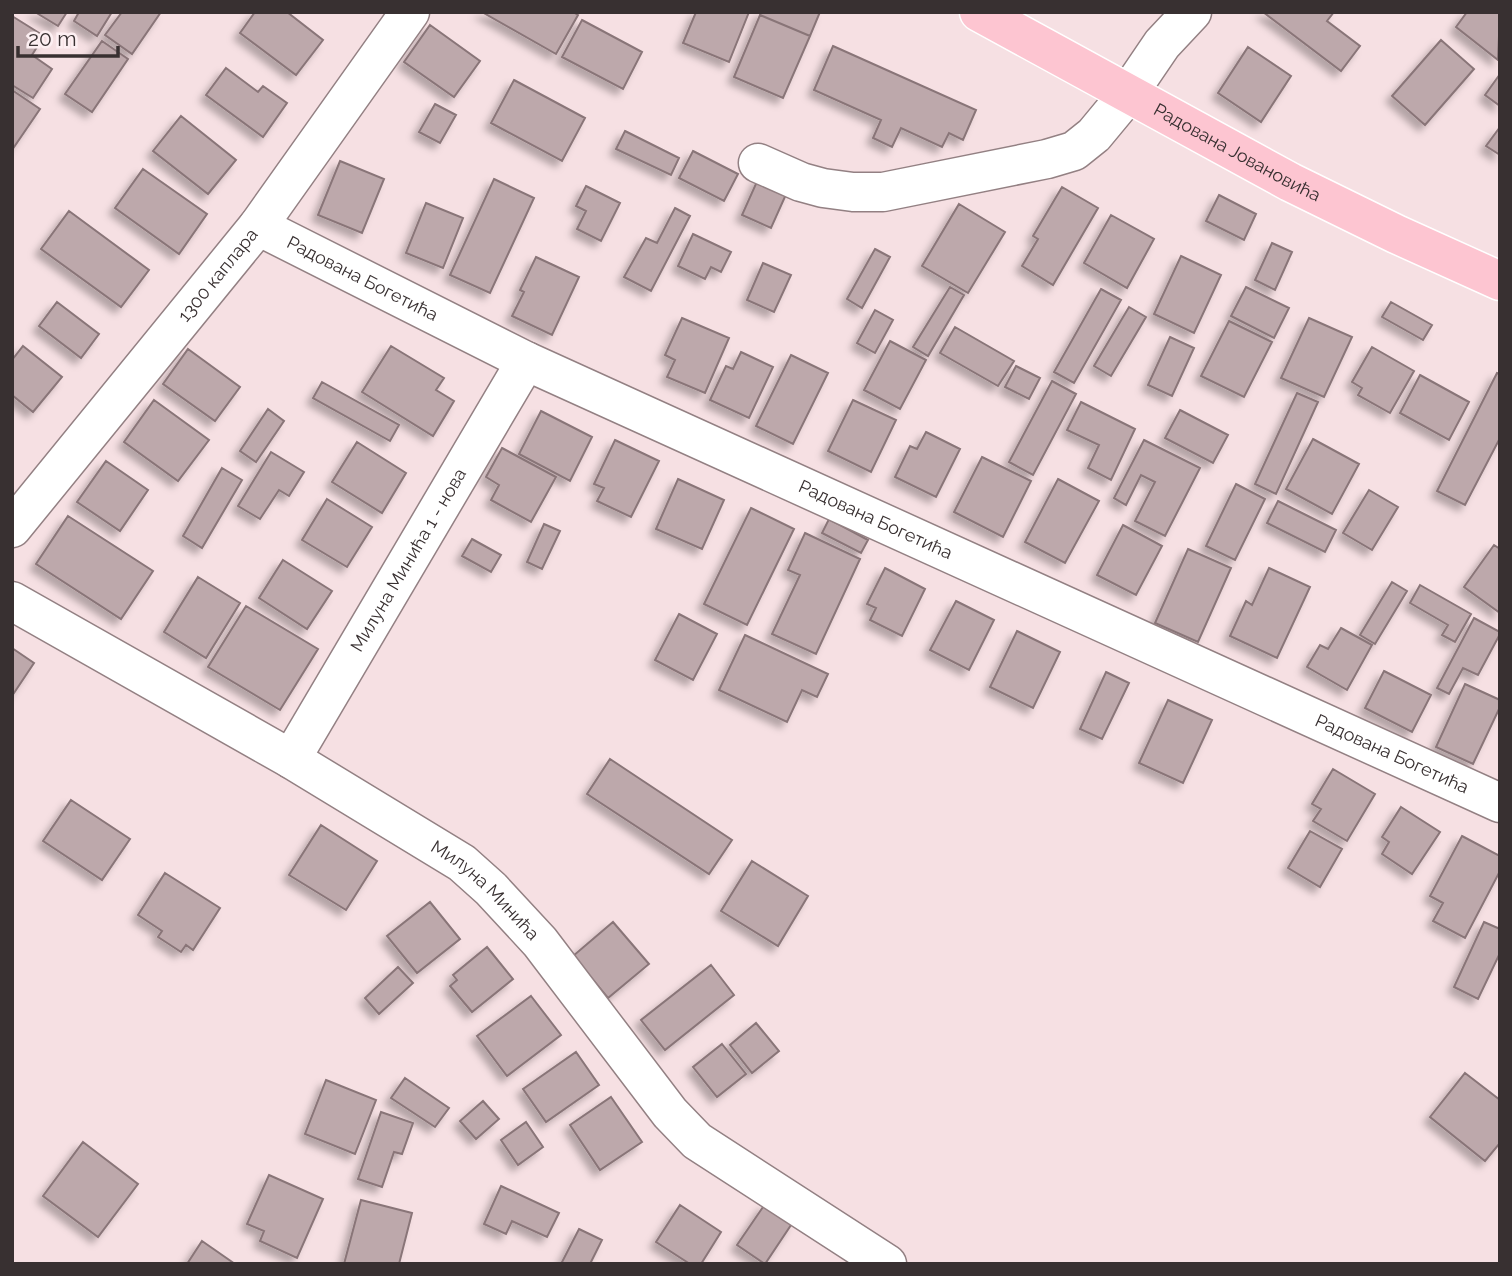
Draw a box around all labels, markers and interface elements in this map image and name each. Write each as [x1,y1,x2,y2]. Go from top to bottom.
scale bar [18,14,117,58]
text: 20 m [28,26,76,51]
street label: Радована Јовановића [1150,99,1324,205]
street label: 1300 каплара [173,224,262,326]
street label: Радована Богетића [284,231,442,325]
street label: Милуна Минића 1 - нова [346,464,470,655]
street label: Радована Богетића [796,475,956,563]
street label: Радована Богетића [1312,710,1472,797]
street label: Милуна Минића [427,836,544,944]

